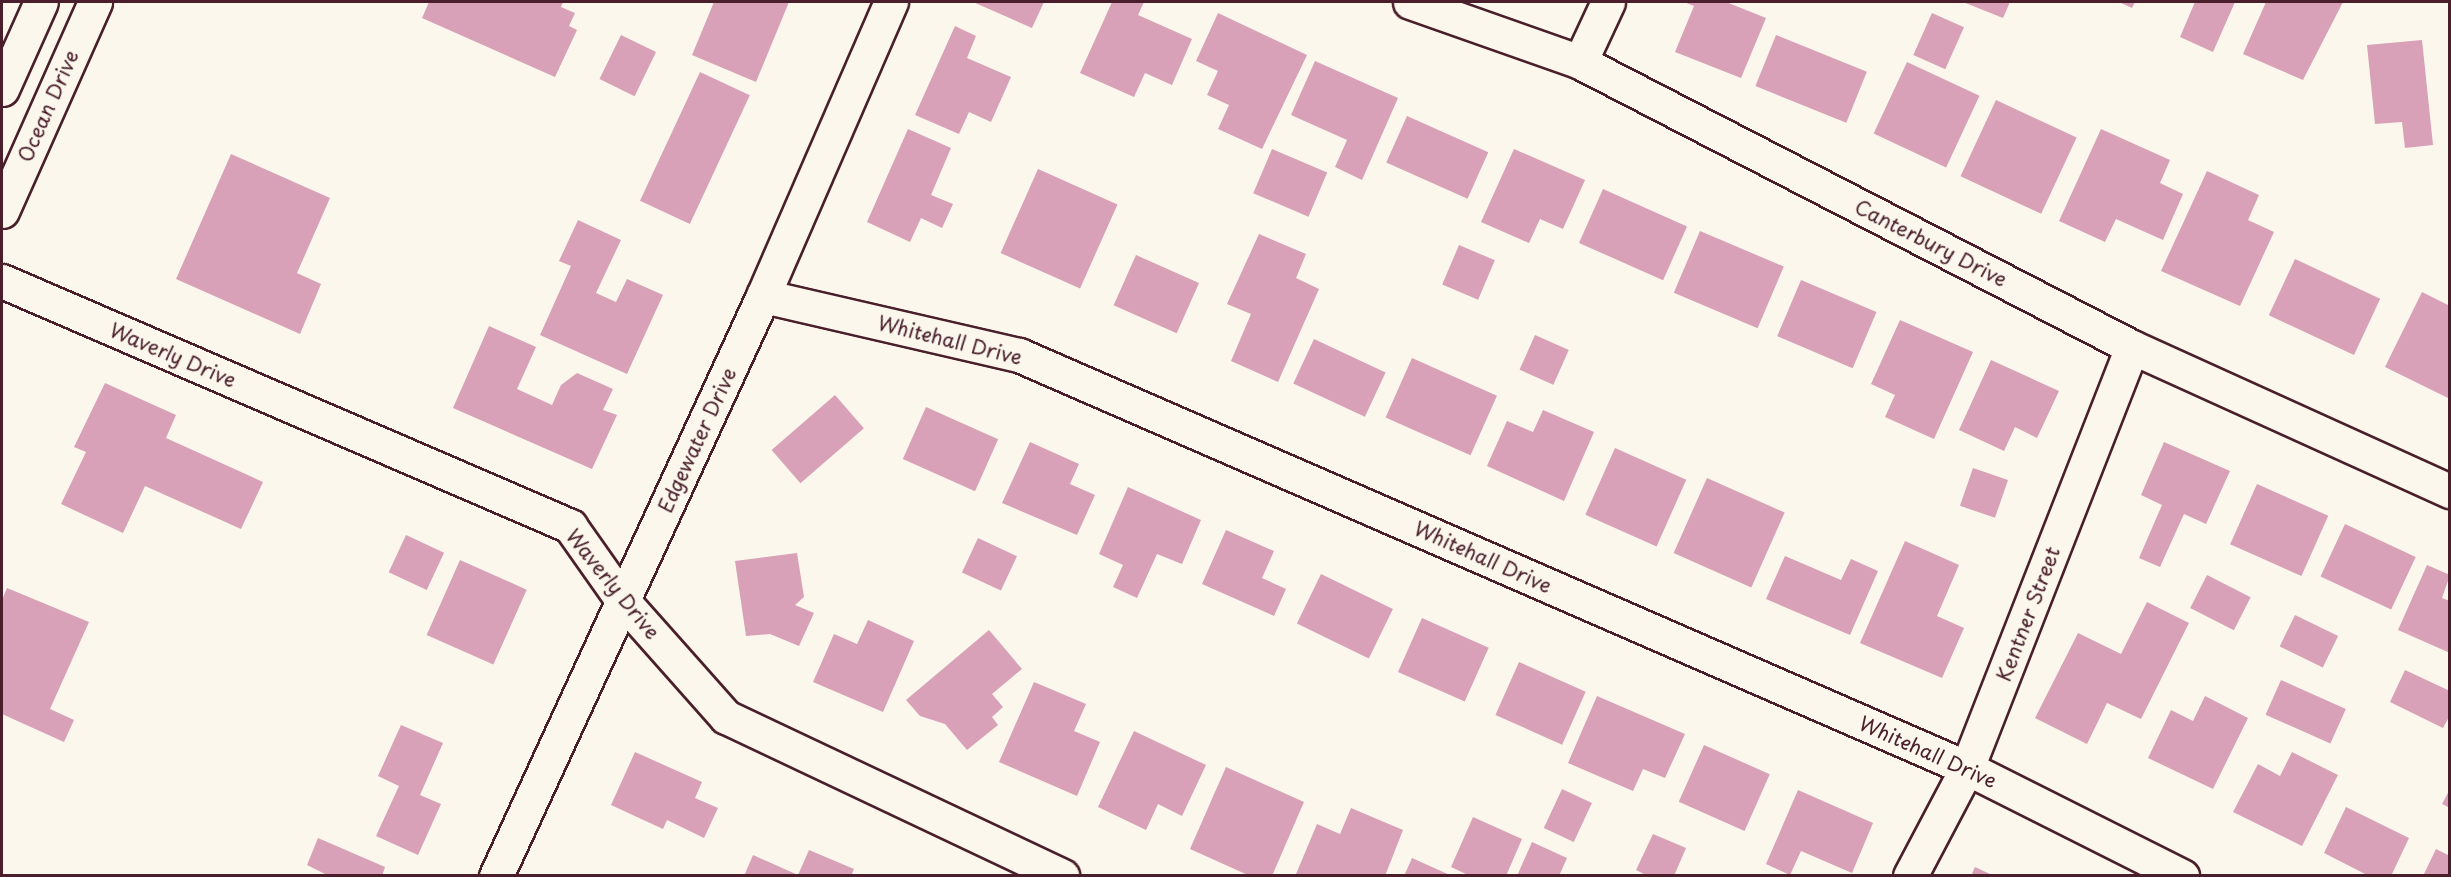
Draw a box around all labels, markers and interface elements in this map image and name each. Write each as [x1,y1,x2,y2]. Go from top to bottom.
street label: Ocean Drive [13,47,83,165]
street label: Canterbury Drive [1851,194,2011,292]
street label: Whitehall Drive [875,310,1025,370]
street label: Waverly Drive [106,317,240,393]
street label: Edgewater Drive [653,363,741,517]
street label: Whitehall Drive [1411,516,1555,598]
street label: Waverly Drive [561,524,665,644]
street label: Kentner Street [1991,543,2065,685]
street label: Whitehall Drive [1856,711,2000,793]

